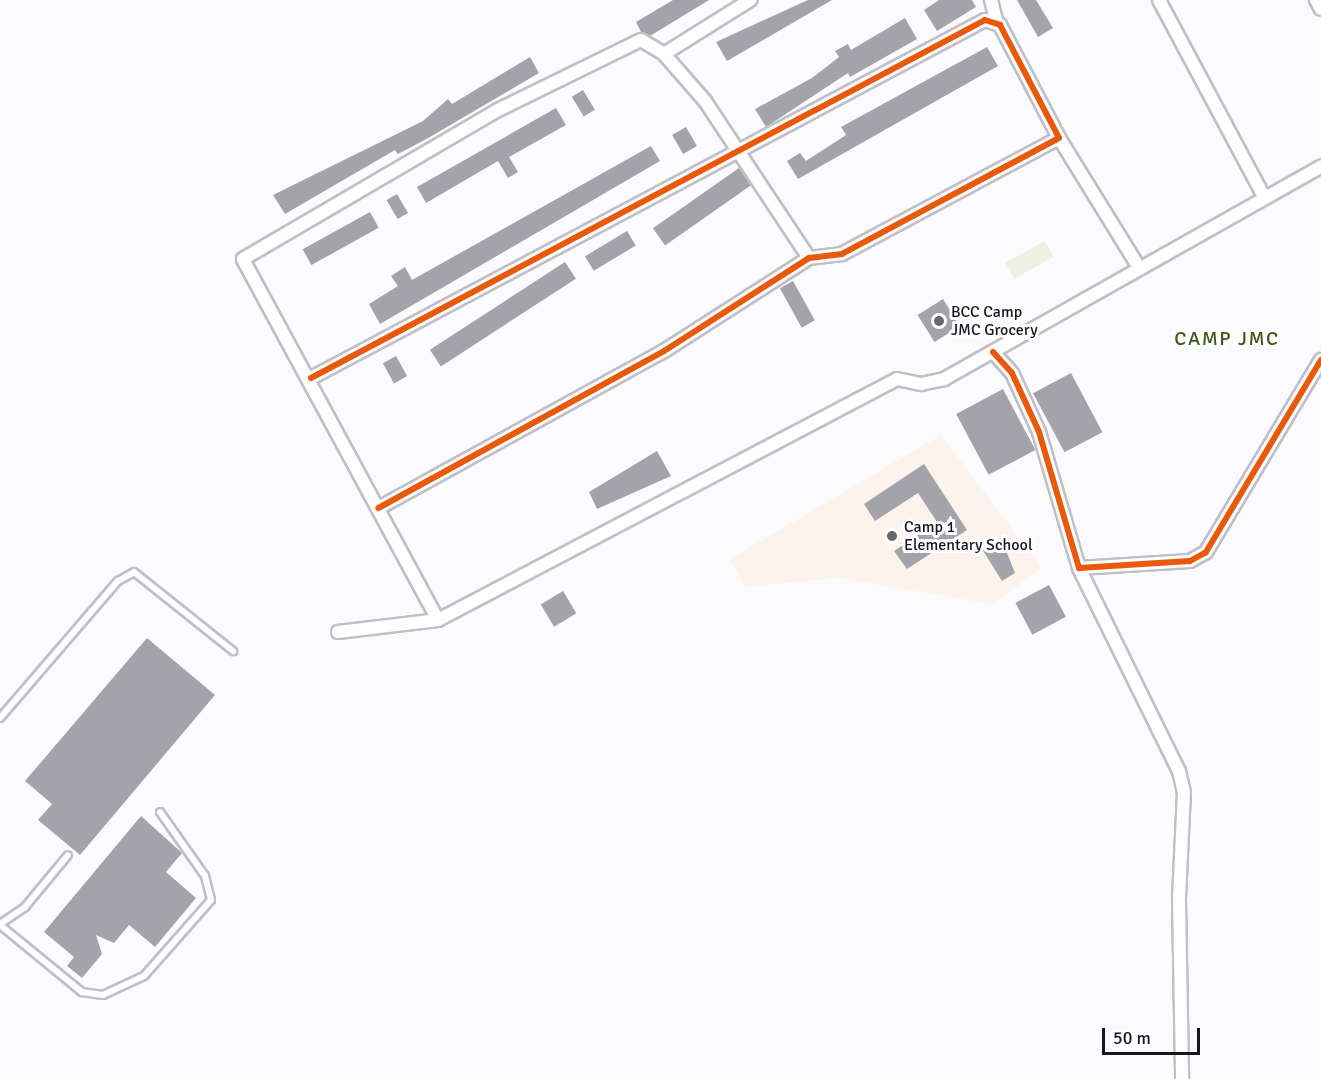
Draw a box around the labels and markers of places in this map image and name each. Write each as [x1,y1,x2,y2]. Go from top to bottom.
place label: BCC Camp JMC Grocery [951,302,1038,340]
marker: BCC Camp JMC Grocery [932,314,946,328]
place label: Camp 1 Elementary School [904,517,1033,555]
marker: Camp 1 Elementary School [885,529,899,543]

